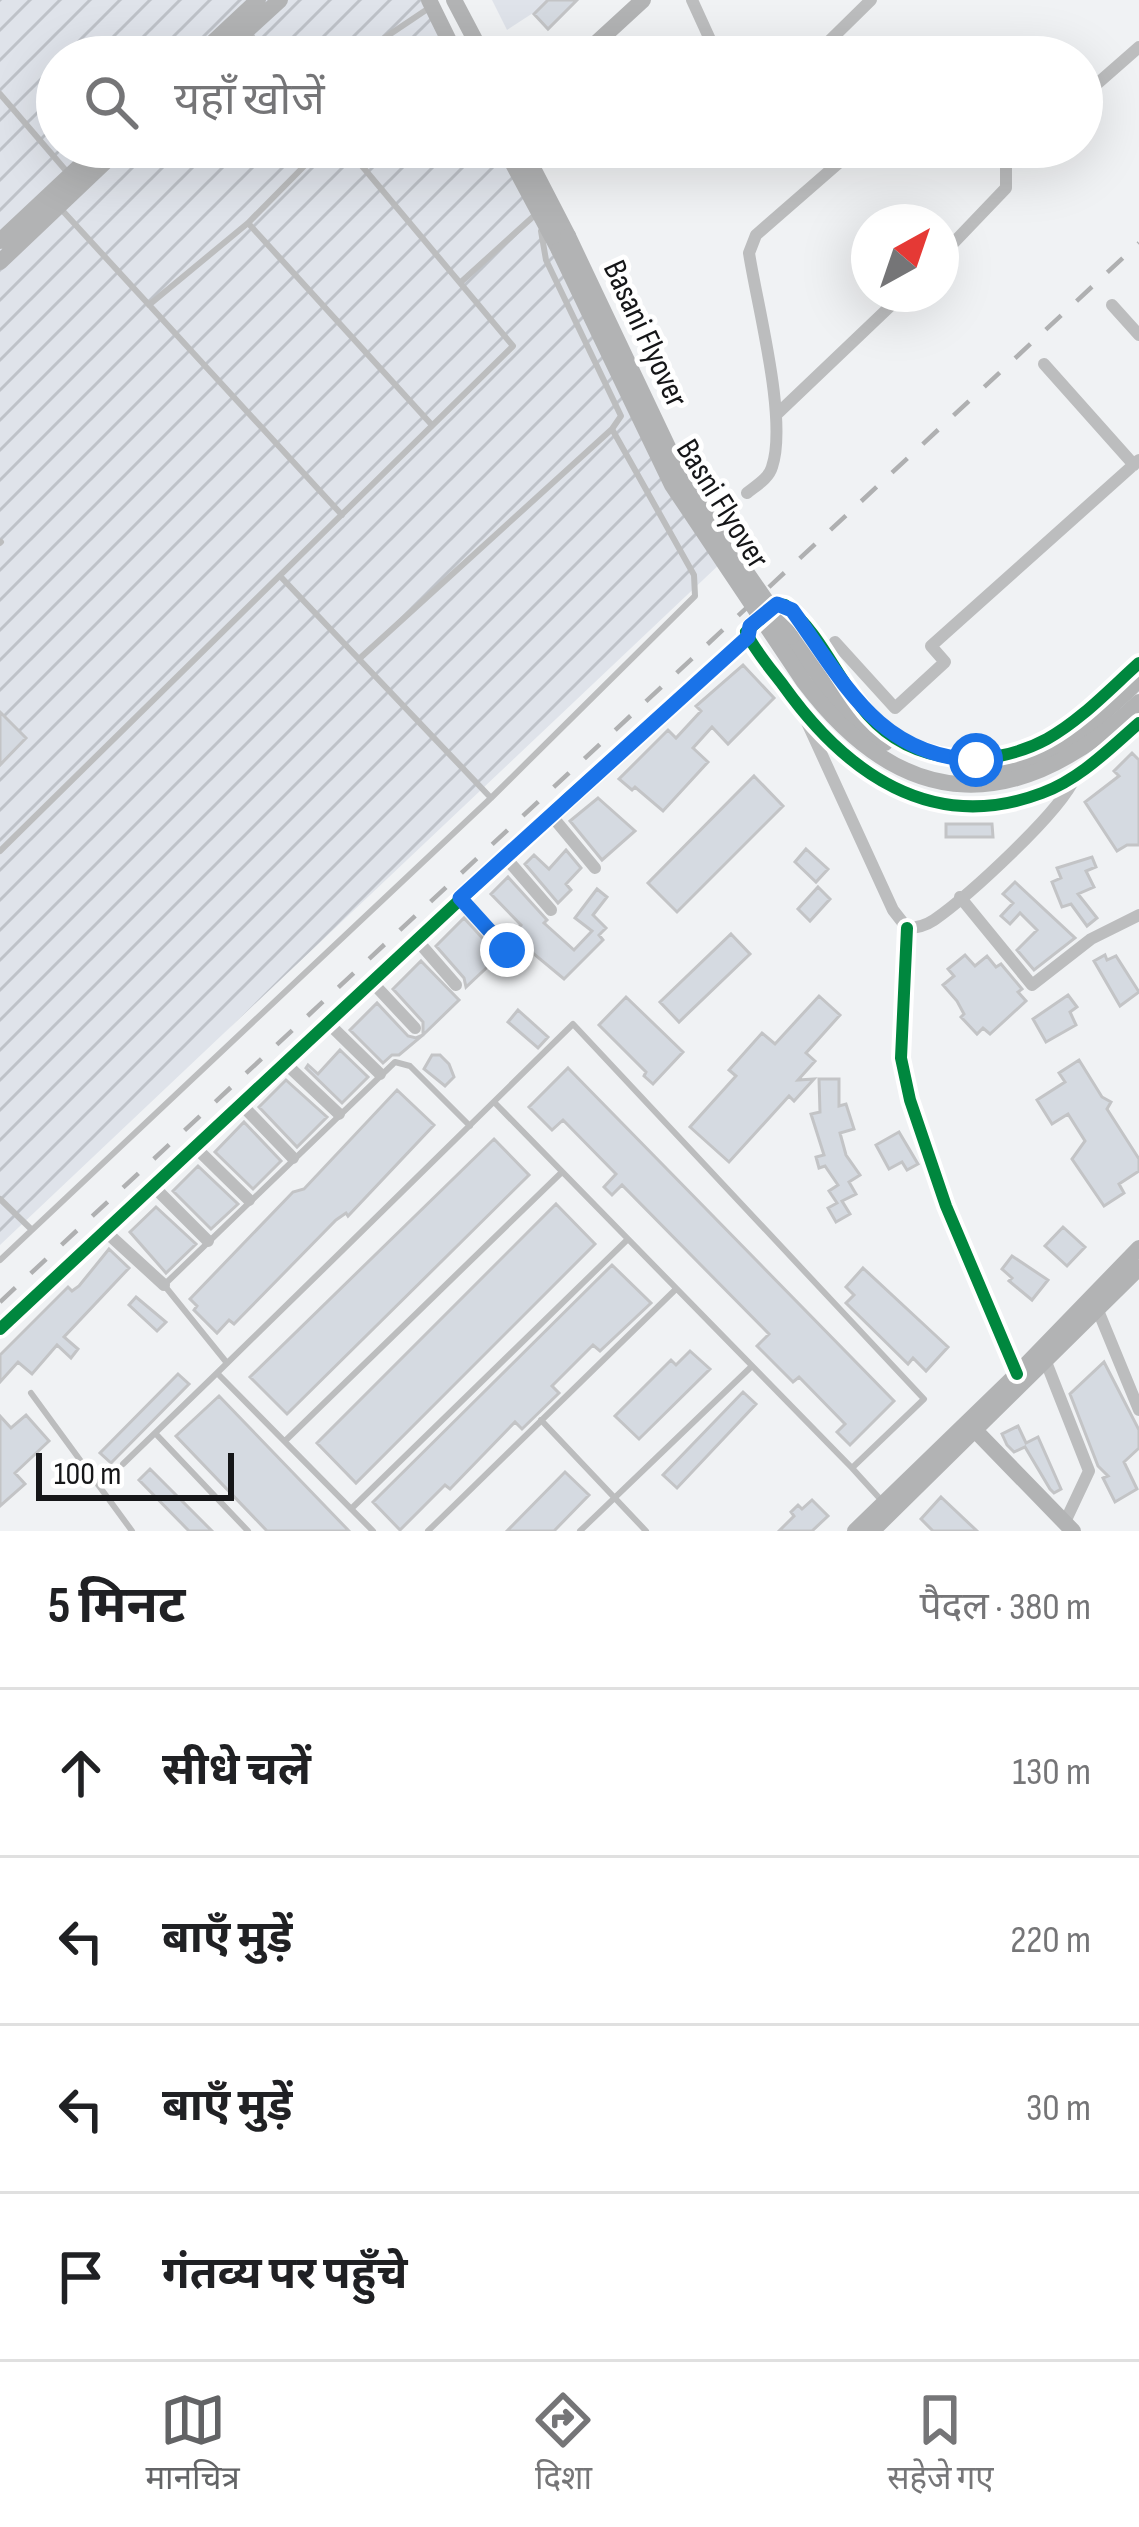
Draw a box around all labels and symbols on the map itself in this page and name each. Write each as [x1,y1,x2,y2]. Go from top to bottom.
north arrow [851,204,959,312]
street label: Basani Flyover [594,254,697,414]
street label: Basni Flyover [667,432,778,576]
route start [949,733,1003,787]
route end [480,923,534,977]
scale bar [36,1447,234,1500]

